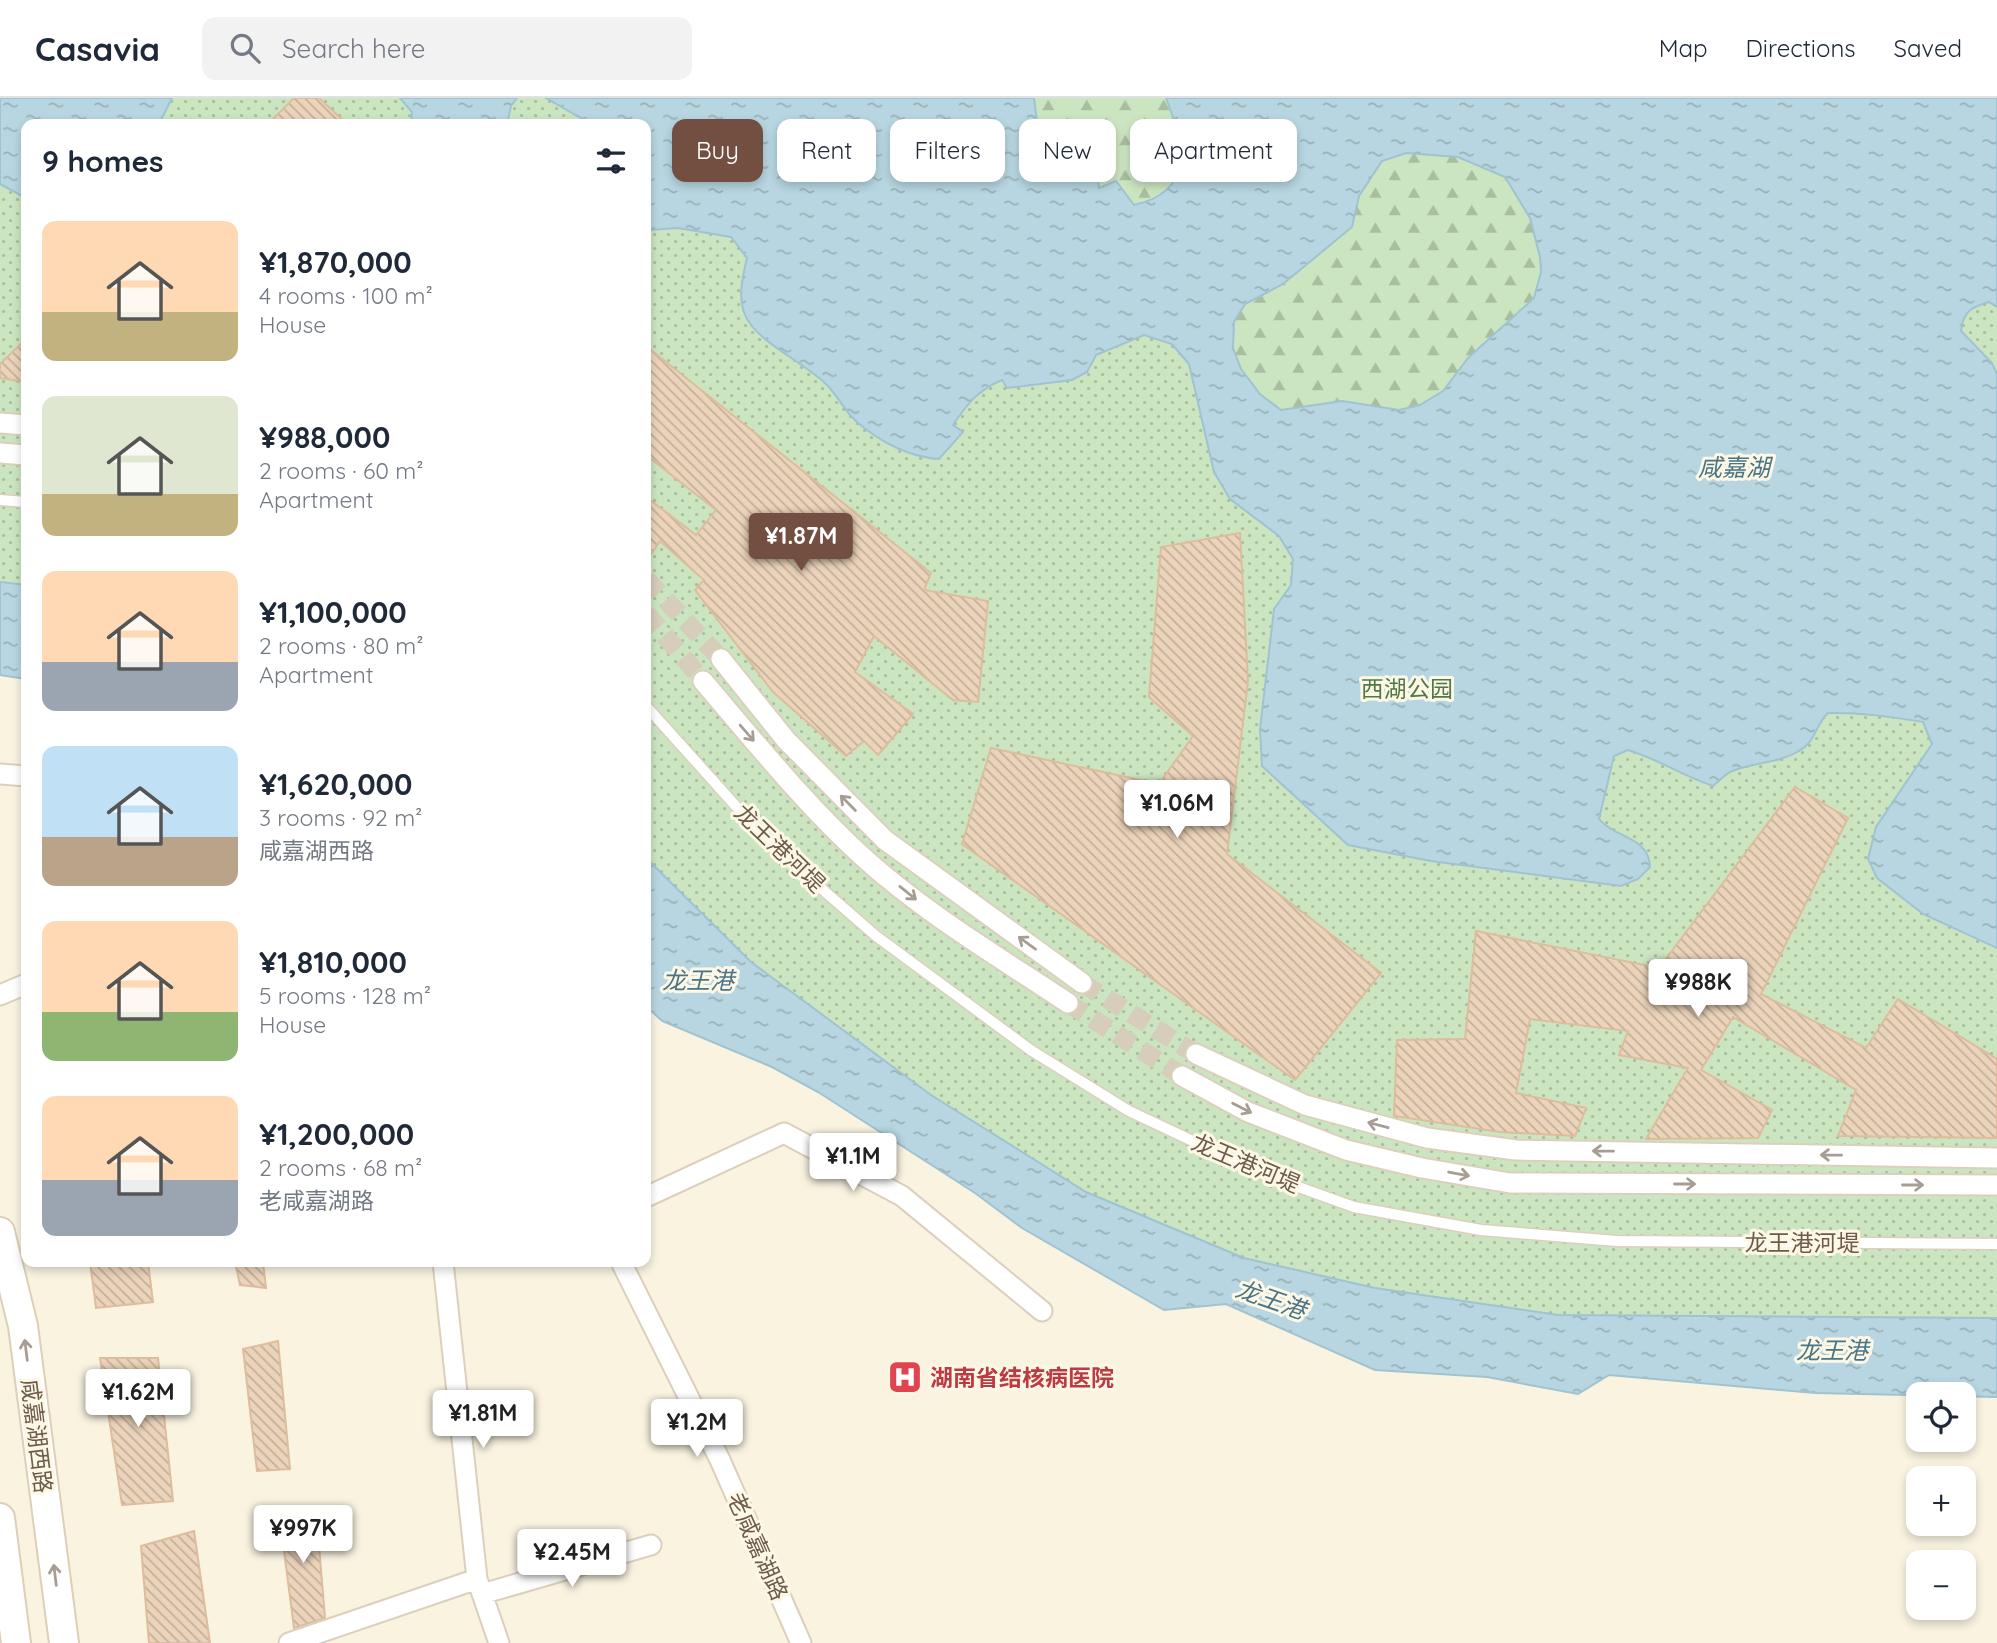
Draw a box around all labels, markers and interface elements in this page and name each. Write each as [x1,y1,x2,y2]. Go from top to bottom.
search box [202,17,692,80]
text: Casavia [35,28,160,69]
icon: search [226,29,264,67]
text: Search here [282,32,426,65]
text: Map [1659,33,1708,63]
text: Directions [1746,33,1856,63]
text: Saved [1894,33,1962,63]
chip: Buy [672,119,763,182]
chip: Rent [777,119,876,182]
chip: Filters [890,119,1005,182]
chip: New [1019,119,1116,182]
chip: Apartment [1130,119,1297,182]
text: 9 homes [42,142,164,180]
icon: filters [592,142,630,180]
text: ¥1,870,000 [259,243,412,281]
icon: home [98,249,182,333]
text: 4 rooms · 100 m² [259,281,433,310]
text: House [259,310,326,339]
text: ¥988,000 [259,418,390,456]
icon: home [98,424,182,508]
water label: 咸嘉湖 [1698,452,1774,482]
text: 2 rooms · 60 m² [259,456,424,485]
text: Apartment [259,485,373,514]
pin: ¥1.87M [744,514,858,573]
text: ¥1.87M [765,521,837,550]
text: ¥1,100,000 [259,593,407,631]
icon: home [98,599,182,683]
text: 2 rooms · 80 m² [259,631,424,660]
text: Apartment [259,660,373,689]
park label: 西湖公园 [1361,674,1453,703]
one-way arrow [739,724,755,742]
text: ¥1,620,000 [259,765,412,803]
icon: home [98,774,182,858]
pin: ¥1.06M [1120,780,1234,840]
text: ¥1.06M [1140,788,1214,817]
one-way arrow [840,794,857,811]
street label: 龙王港河堤 [729,798,831,898]
text: 3 rooms · 92 m² [259,803,422,832]
text: 咸嘉湖西路 [259,836,374,865]
one-way arrow [898,886,916,901]
one-way arrow [1017,936,1036,951]
text: ¥1,810,000 [259,943,407,981]
icon: home [98,949,182,1033]
pin: ¥988K [1649,960,1747,1019]
water label: 龙王港 [662,965,737,995]
text: ¥988K [1664,967,1732,996]
text: 5 rooms · 128 m² [259,981,431,1010]
text: House [259,1010,326,1039]
one-way arrow [1231,1102,1252,1116]
text: ¥1,200,000 [259,1115,414,1153]
one-way arrow [1367,1118,1390,1131]
icon: home [98,1124,182,1208]
street label: 龙王港河堤 [1187,1127,1305,1199]
pin: ¥1.1M [804,1134,902,1193]
text: ¥1.1M [825,1141,881,1170]
one-way arrow [1592,1145,1615,1158]
one-way arrow [1820,1148,1843,1162]
text: 2 rooms · 68 m² [259,1153,422,1182]
one-way arrow [1447,1168,1470,1181]
one-way arrow [1674,1177,1697,1191]
one-way arrow [1901,1178,1924,1192]
text: 老咸嘉湖路 [259,1186,374,1215]
street label: 龙王港河堤 [1745,1228,1860,1257]
water label: 龙王港 [1232,1273,1313,1326]
water label: 龙王港 [1796,1335,1871,1365]
one-way arrow [19,1339,32,1362]
hospital icon: 湖南省结核病医院 [886,1358,924,1396]
place label: 湖南省结核病医院 [930,1363,1114,1392]
pin: ¥1.62M [81,1370,195,1429]
street label: 咸嘉湖西路 [16,1377,58,1495]
text: ¥1.62M [101,1377,175,1406]
map controls [1906,1382,1976,1620]
button: locate [1906,1382,1976,1452]
pin: ¥1.81M [426,1390,540,1450]
text: ¥1.81M [449,1398,517,1427]
pin: ¥1.2M [648,1400,746,1459]
text: ¥1.2M [667,1407,727,1436]
button: + [1906,1466,1976,1536]
street label: 老咸嘉湖路 [721,1488,795,1604]
pin: ¥997K [254,1506,352,1565]
text: ¥997K [270,1513,336,1542]
pin: ¥2.45M [515,1530,629,1589]
text: ¥2.45M [533,1537,611,1566]
button: − [1906,1550,1976,1620]
one-way arrow [48,1564,61,1587]

